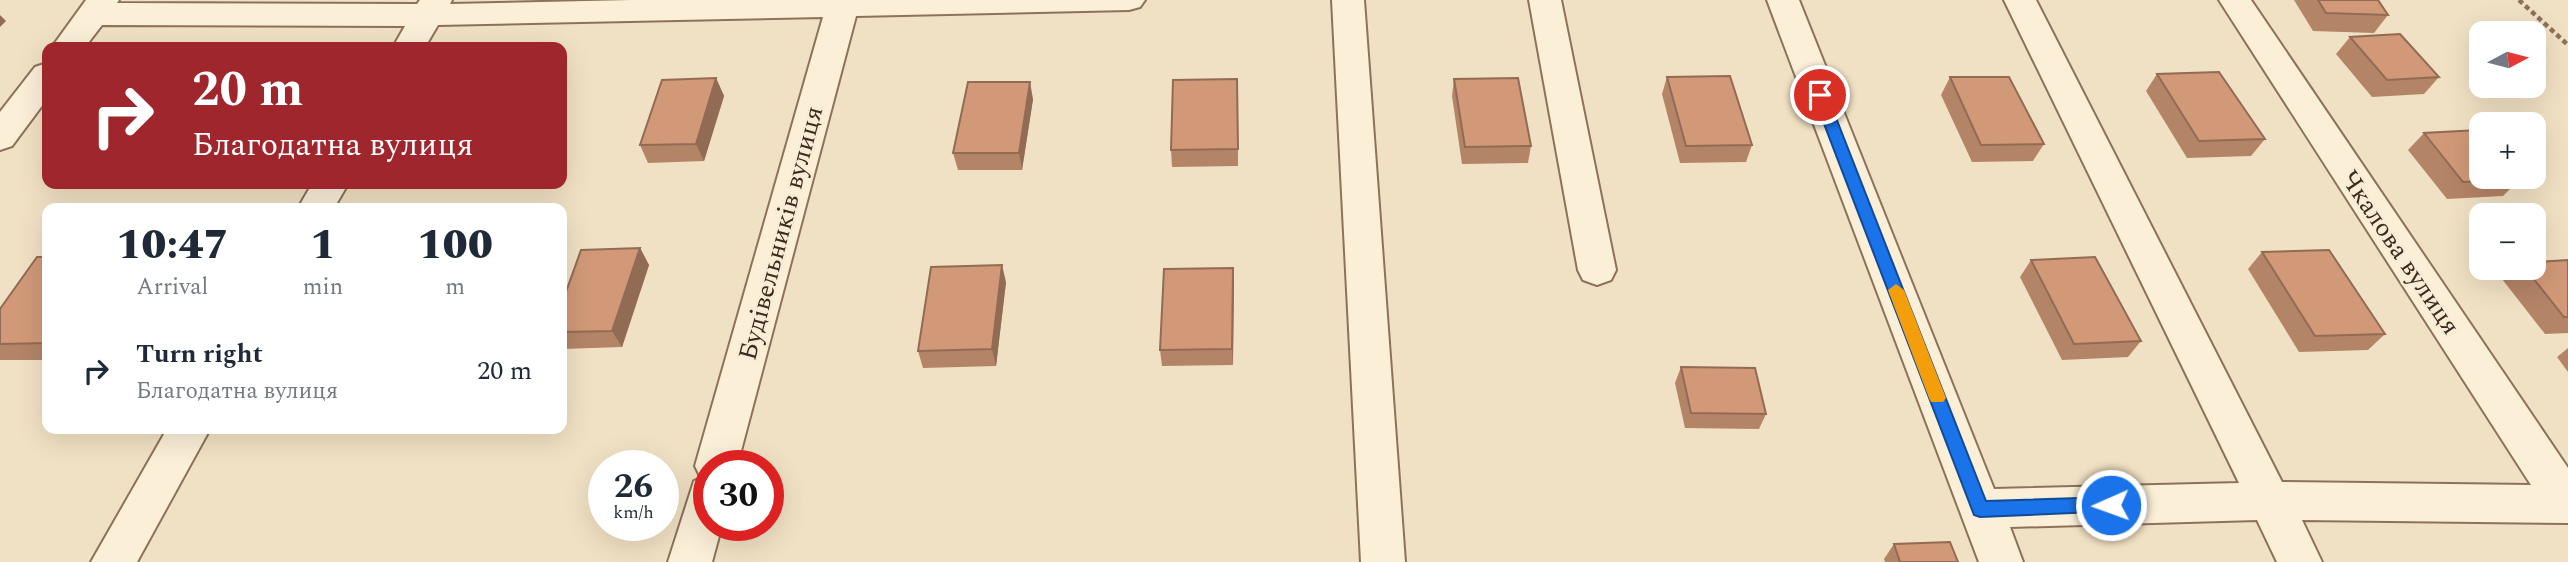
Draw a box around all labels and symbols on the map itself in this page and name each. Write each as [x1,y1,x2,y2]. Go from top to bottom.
north arrow [2469,21,2546,98]
pin [1790,65,1850,125]
street label: Будівельників вулиця [728,102,834,365]
street label: Чкалова вулиця [2330,162,2470,343]
speed limit sign: 30 [693,450,784,541]
position arrow [2074,468,2148,542]

